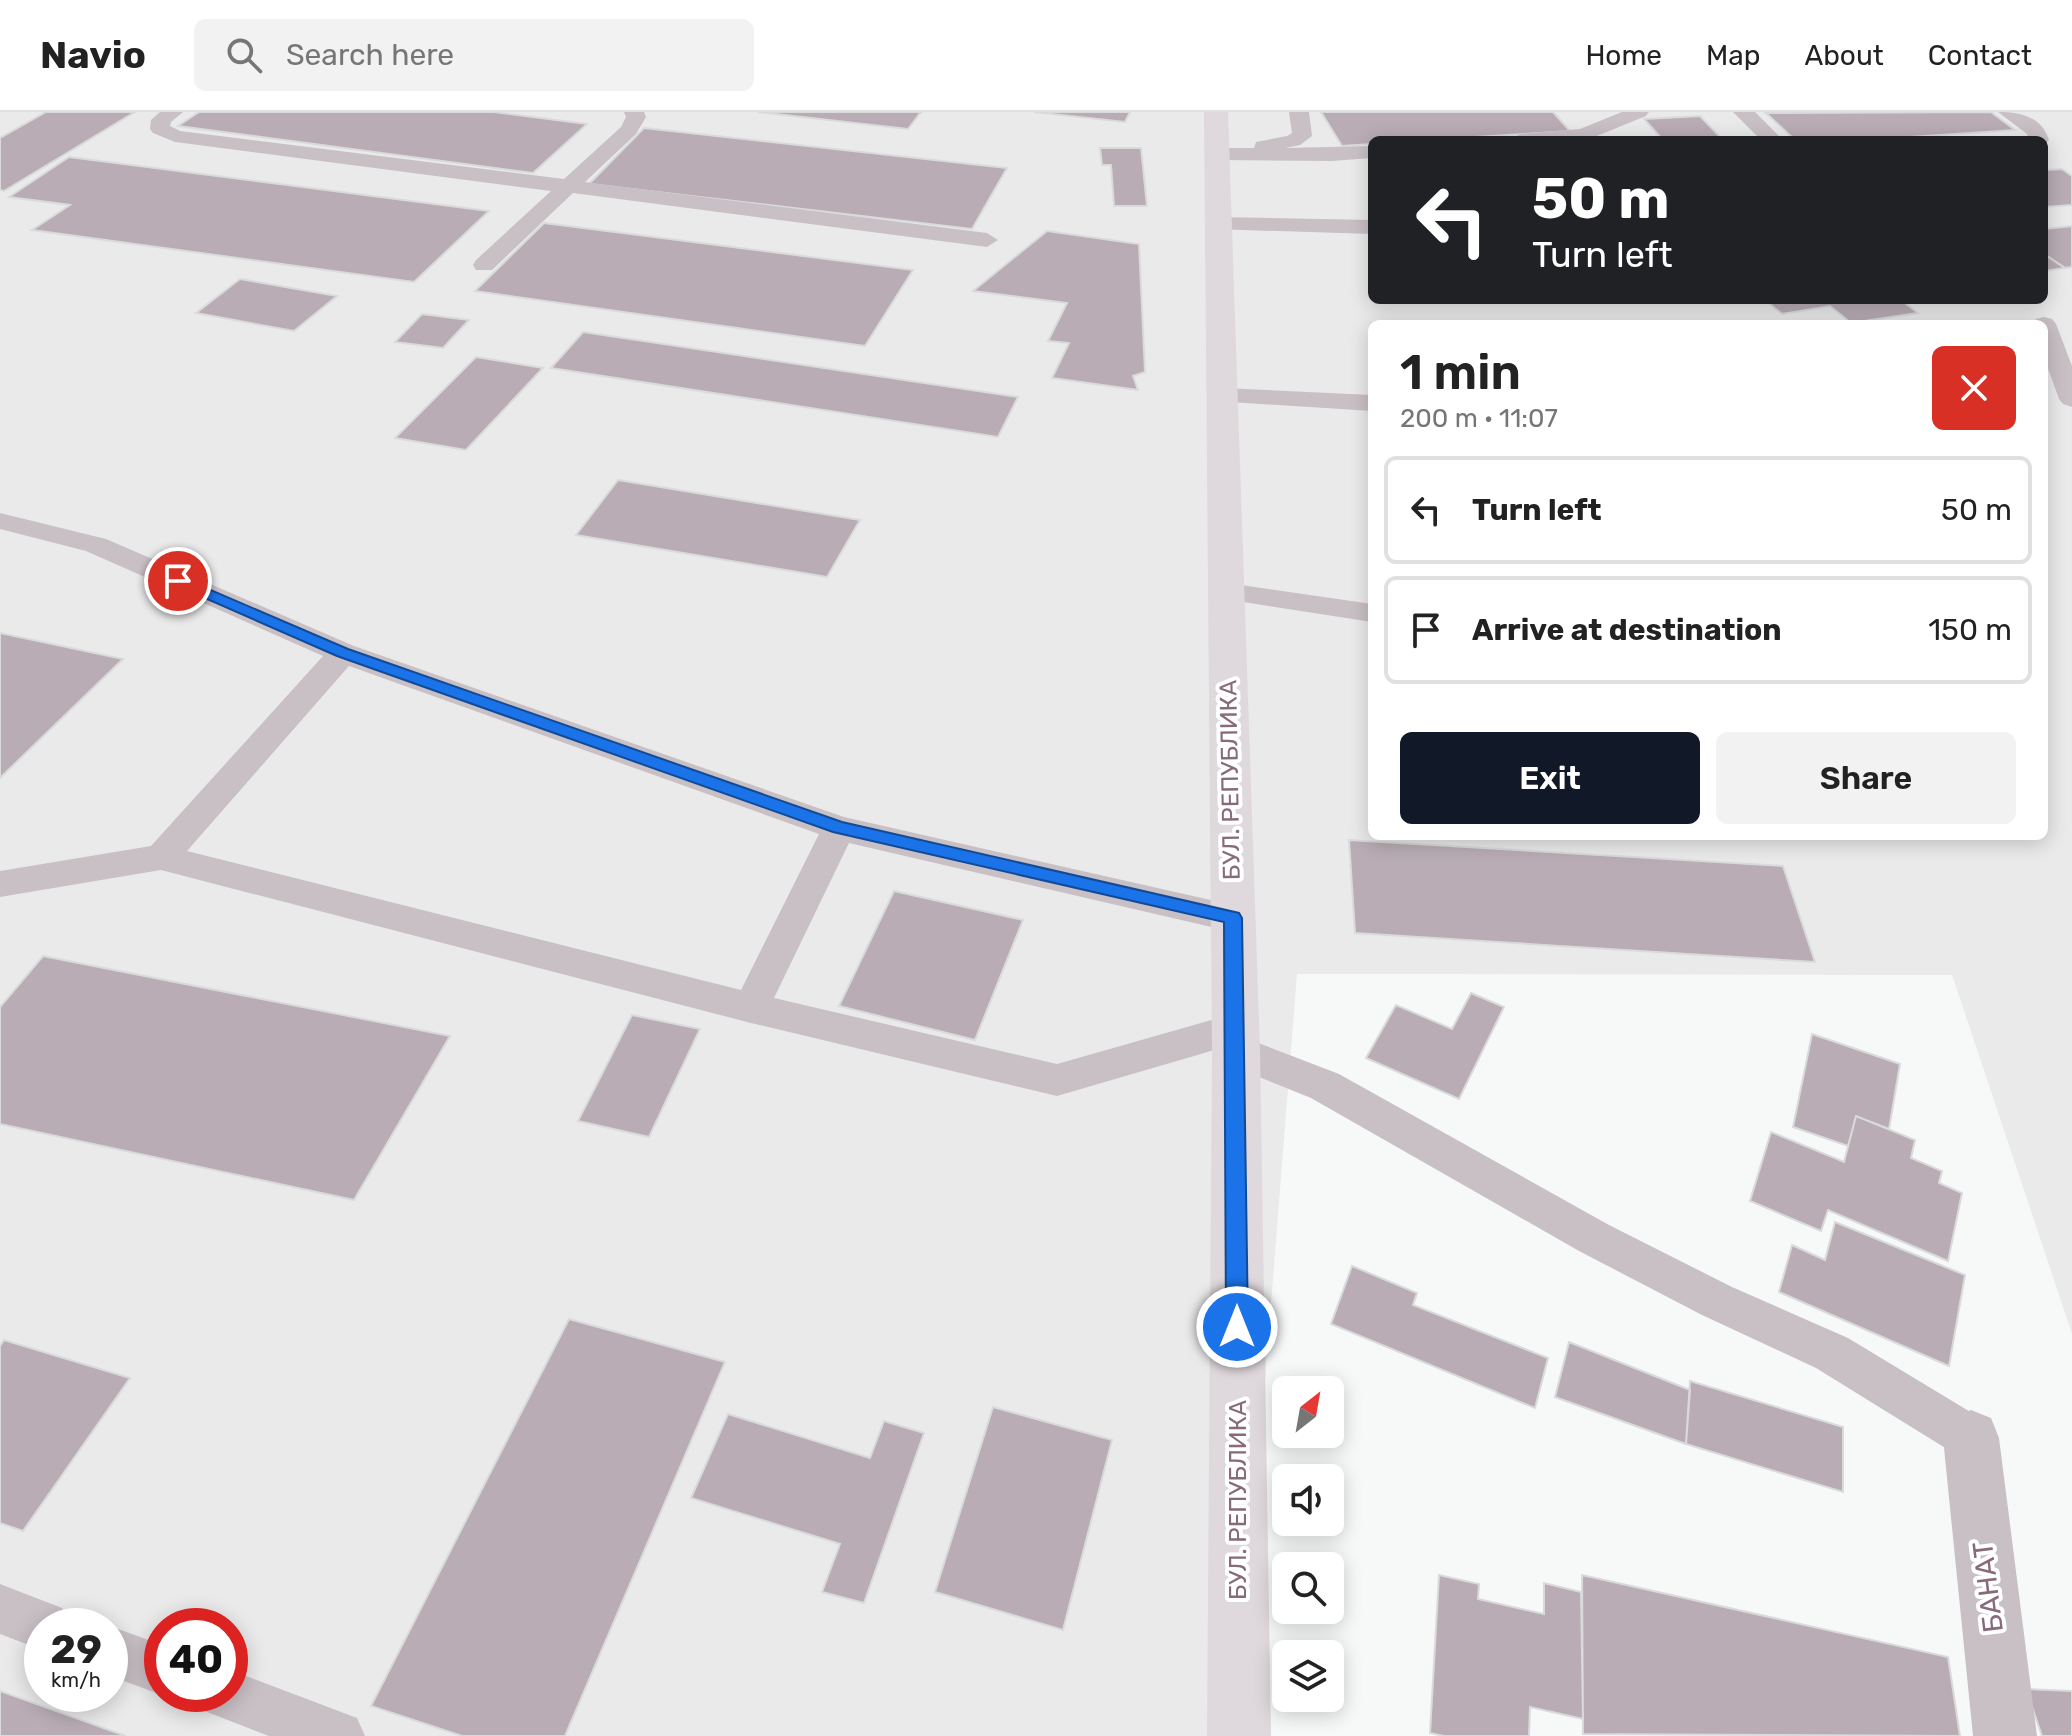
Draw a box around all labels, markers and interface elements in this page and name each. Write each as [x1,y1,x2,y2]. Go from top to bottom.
search box [194,19,754,91]
text: Navio [40,32,146,78]
icon: search [222,33,266,77]
text: Search here [286,37,454,73]
text: Home [1585,39,1662,72]
text: Map [1706,39,1760,72]
text: About [1804,39,1884,72]
text: Contact [1928,39,2032,72]
text: 50 m [1532,166,1669,232]
icon: left [1400,168,1504,272]
text: Turn left [1532,233,1673,276]
text: 1 min [1400,344,1521,401]
button: close [1932,346,2016,430]
text: 200 m · 11:07 [1400,403,1558,434]
icon: left [1404,488,1448,532]
text: Turn left [1472,492,1602,528]
text: 50 m [1941,492,2012,528]
pin [144,547,212,615]
icon: arrive [156,559,200,603]
icon: arrive [1404,608,1448,652]
text: Arrive at destination [1472,612,1782,648]
text: 150 m [1928,612,2012,648]
street label: БУЛ. РЕПУБЛИКА [1214,680,1246,880]
button: Exit [1400,732,1700,824]
button: Share [1716,732,2016,824]
position arrow [1195,1285,1279,1369]
north arrow [1272,1376,1344,1448]
map controls [1272,1376,1344,1712]
street label: БУЛ. РЕПУБЛИКА [1224,1400,1252,1600]
button: sound [1272,1464,1344,1536]
street label: БАНАТ [1966,1540,2010,1634]
button: search [1272,1552,1344,1624]
speed limit sign: 40 [144,1608,248,1712]
text: 29 [50,1626,102,1673]
button: layers [1272,1640,1344,1712]
text: km/h [51,1668,101,1692]

